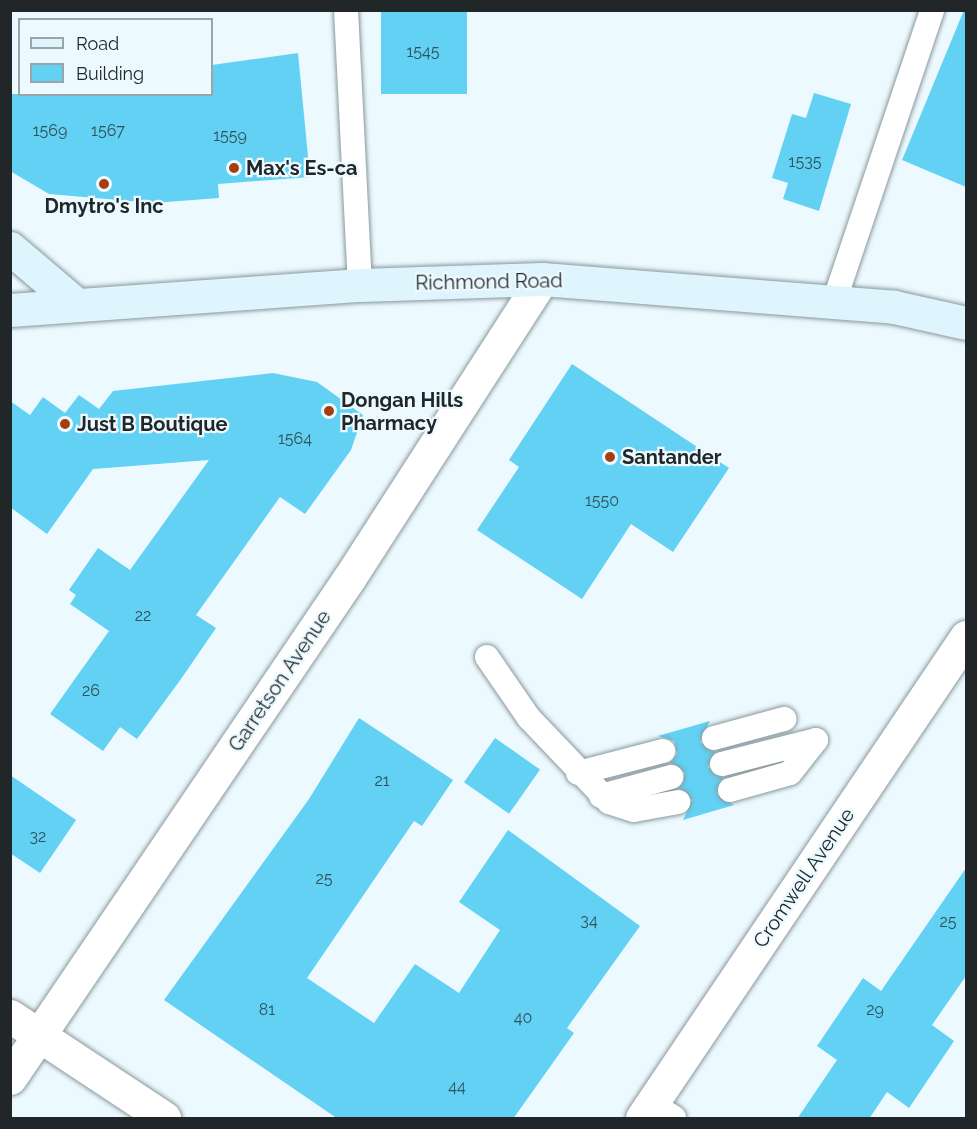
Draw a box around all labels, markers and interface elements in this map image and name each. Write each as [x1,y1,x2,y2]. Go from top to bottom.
legend [18,18,213,96]
text: Road [76,33,119,54]
house number: 1545 [406,42,440,62]
text: Building [76,63,144,84]
house number: 1569 [33,121,67,141]
house number: 1567 [91,121,125,141]
house number: 1559 [213,126,247,146]
house number: 1535 [789,152,821,172]
place label: Max's Es-ca [246,156,357,180]
marker: Max's Es-ca [227,161,241,175]
marker: Dmytro's Inc [97,177,111,191]
place label: Dmytro's Inc [44,194,164,218]
street label: Richmond Road [415,269,563,295]
place label: Dongan Hills Pharmacy [341,388,463,435]
marker: Dongan Hills Pharmacy [322,404,336,418]
place label: Just B Boutique [77,412,228,436]
marker: Just B Boutique [58,417,72,431]
house number: 1564 [278,429,312,449]
place label: Santander [622,445,722,469]
marker: Santander [603,450,617,464]
house number: 1550 [585,491,619,511]
house number: 22 [135,606,151,626]
street label: Garretson Avenue [224,606,336,756]
house number: 26 [82,681,100,701]
house number: 21 [374,771,390,791]
street label: Cromwell Avenue [748,803,860,953]
house number: 32 [30,827,46,847]
house number: 25 [315,869,333,889]
house number: 34 [580,911,598,931]
house number: 25 [939,912,957,932]
house number: 81 [259,1000,275,1020]
house number: 29 [866,1000,884,1020]
house number: 40 [514,1008,532,1028]
house number: 44 [448,1077,466,1097]

